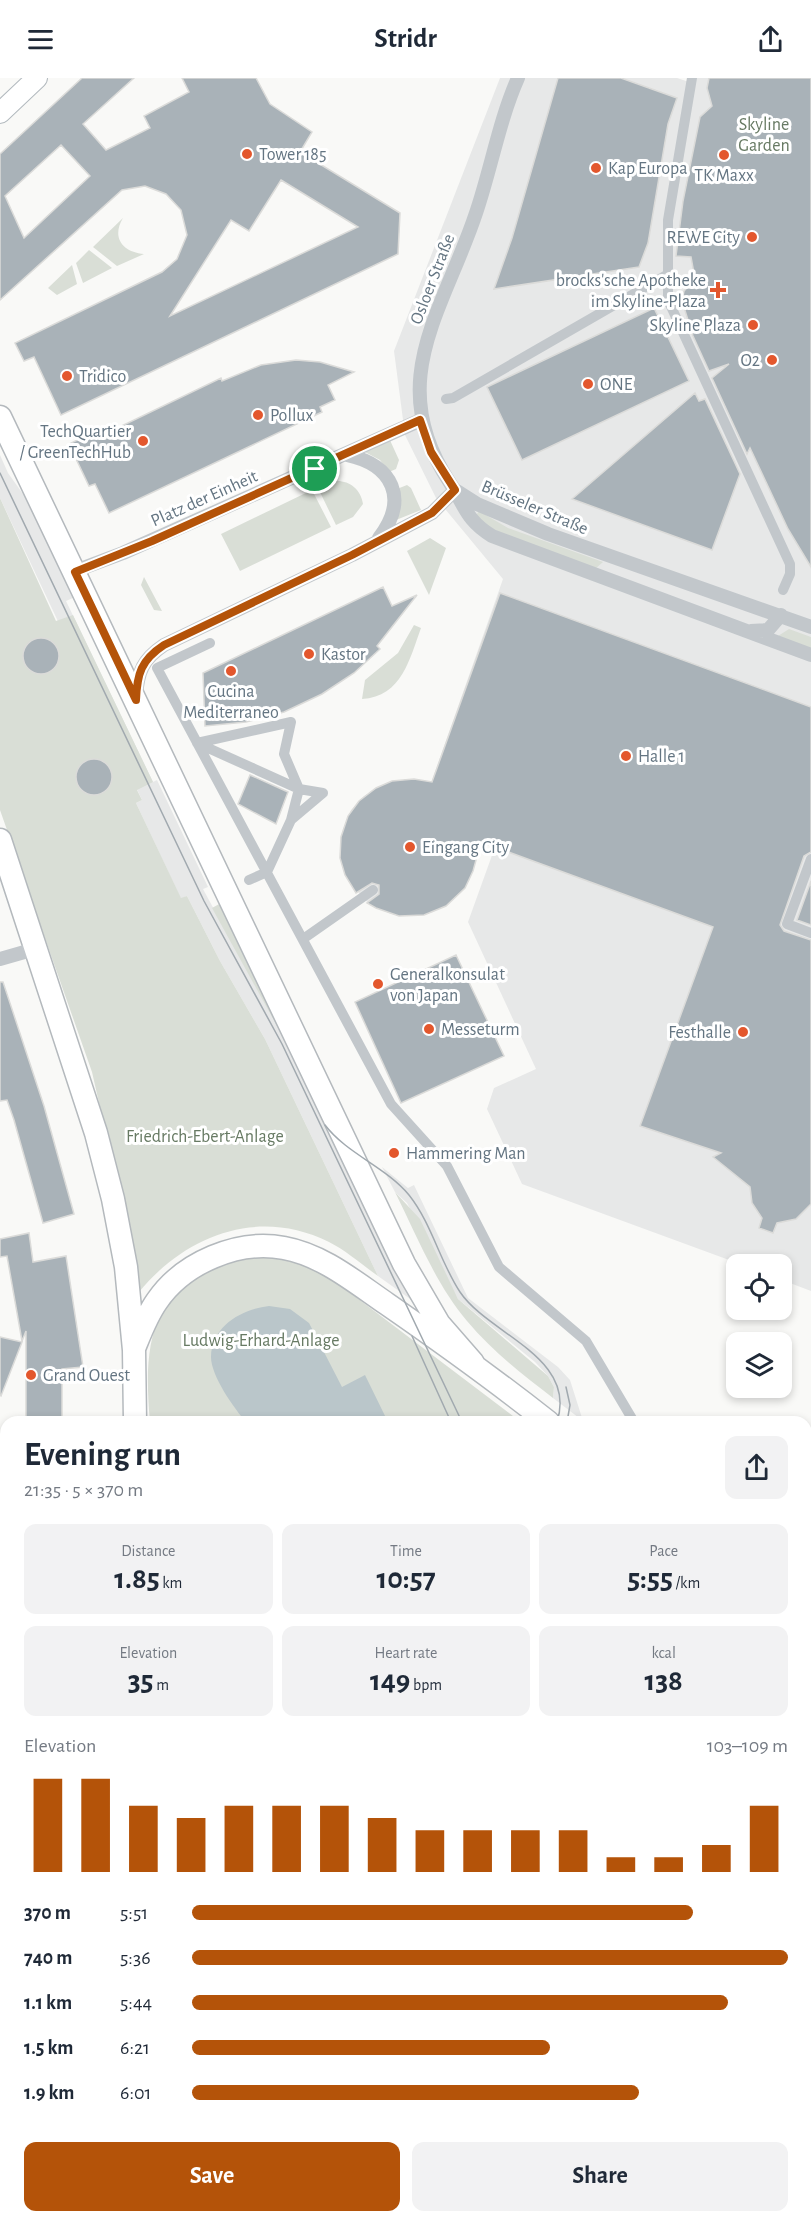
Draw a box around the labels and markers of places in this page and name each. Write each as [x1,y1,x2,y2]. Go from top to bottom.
place label: Tower 185 [259,146,326,164]
marker: Tower 185 [240,147,254,161]
marker: TK Maxx [717,148,731,162]
place label: Kap Europa [608,160,688,178]
marker: Kap Europa [589,161,603,175]
place label: TK Maxx [694,167,754,185]
place label: REWE City [666,229,740,247]
marker: REWE City [745,230,759,244]
place label: brocks'sche Apotheke im Skyline-Plaza [556,272,706,311]
marker: brocks'sche Apotheke im Skyline-Plaza [711,283,725,297]
place label: Skyline Plaza [650,317,741,335]
marker: Skyline Plaza [746,318,760,332]
place label: O2 [740,352,760,370]
marker: O2 [765,353,779,367]
place label: Tridico [79,368,126,386]
marker: Tridico [60,369,74,383]
place label: ONE [600,376,633,394]
marker: ONE [581,377,595,391]
place label: Pollux [270,407,314,425]
marker: Pollux [251,408,265,422]
place label: TechQuartier / GreenTechHub [20,423,131,462]
marker: TechQuartier / GreenTechHub [136,434,150,448]
pin [289,443,340,494]
place label: Kastor [321,646,366,664]
marker: Kastor [302,647,316,661]
marker: Cucina Mediterraneo [224,664,238,678]
place label: Cucina Mediterraneo [183,683,279,722]
place label: Halle 1 [638,748,685,766]
marker: Halle 1 [619,749,633,763]
place label: Eingang City [422,839,509,857]
marker: Eingang City [403,840,417,854]
place label: Generalkonsulat von Japan [390,966,505,1005]
marker: Generalkonsulat von Japan [371,977,385,991]
place label: Messeturm [441,1021,520,1039]
marker: Messeturm [422,1022,436,1036]
place label: Festhalle [668,1024,731,1042]
marker: Festhalle [736,1025,750,1039]
place label: Hammering Man [406,1145,526,1163]
marker: Hammering Man [387,1146,401,1160]
place label: Grand Ouest [43,1367,130,1385]
marker: Grand Ouest [24,1368,38,1382]

